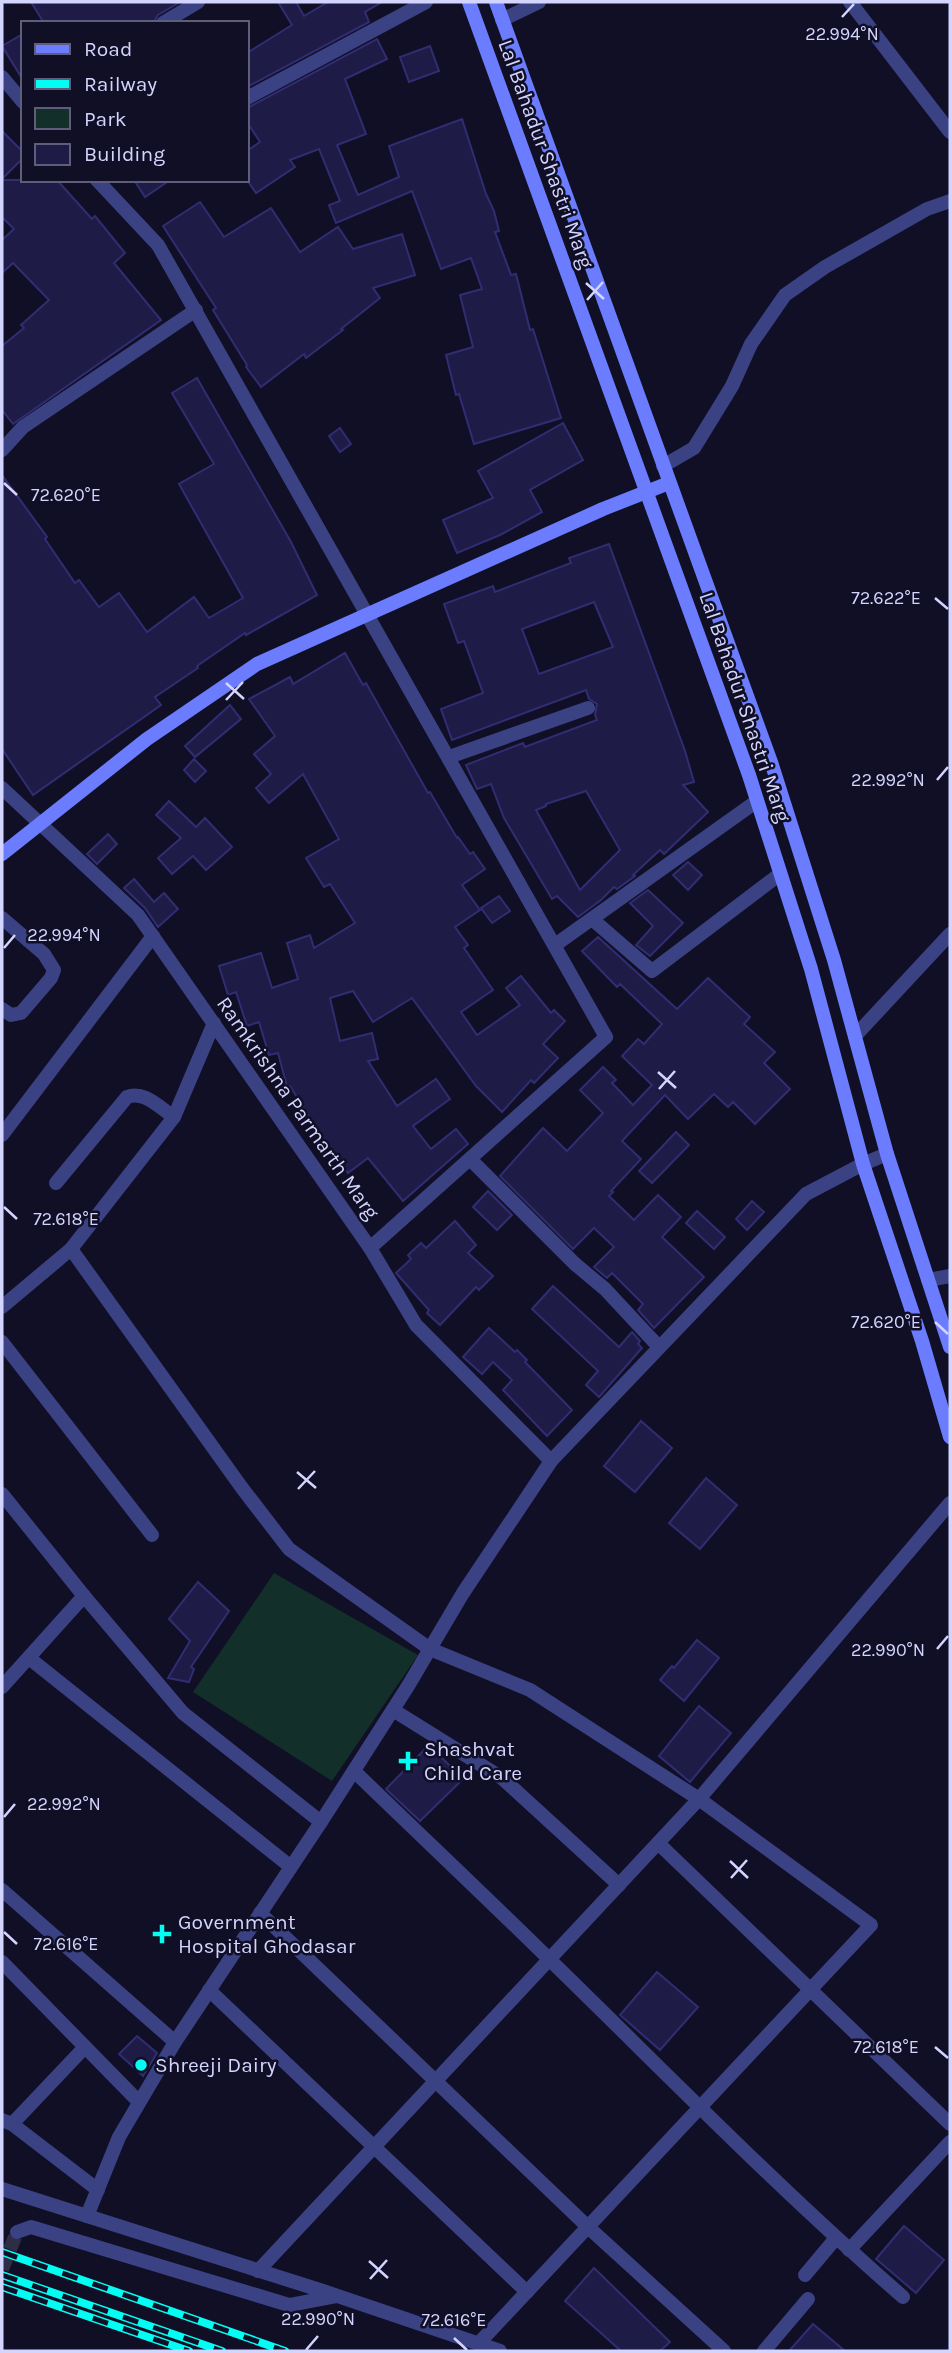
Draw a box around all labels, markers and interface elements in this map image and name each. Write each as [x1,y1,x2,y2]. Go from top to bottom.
legend [21,21,248,182]
text: 22.994°N [805,23,879,45]
street label: Lal Bahadur Shastri Marg [493,36,599,272]
text: Road [84,37,132,61]
text: Railway [84,72,157,96]
text: Park [84,107,127,131]
text: Building [84,142,165,166]
text: 72.620°E [31,484,101,506]
text: 72.622°E [851,587,921,609]
street label: Lal Bahadur Shastri Marg [694,589,796,825]
text: 22.992°N [851,769,925,791]
text: 22.994°N [27,924,101,946]
street label: Ramkrishna Parmarth Marg [212,992,384,1224]
text: 72.618°E [33,1208,99,1230]
text: 72.620°E [851,1311,921,1333]
text: 22.990°N [851,1639,925,1661]
place label: Shashvat Child Care [424,1737,522,1785]
marker: Shashvat Child Care [398,1751,418,1771]
text: 22.992°N [27,1793,101,1815]
place label: Government Hospital Ghodasar [178,1910,356,1958]
marker: Government Hospital Ghodasar [152,1924,172,1944]
text: 72.616°E [34,1933,98,1955]
text: 72.618°E [853,2036,919,2058]
place label: Shreeji Dairy [155,2053,277,2077]
marker: Shreeji Dairy [133,2057,149,2073]
text: 22.990°N [281,2308,355,2330]
text: 72.616°E [422,2309,486,2331]

